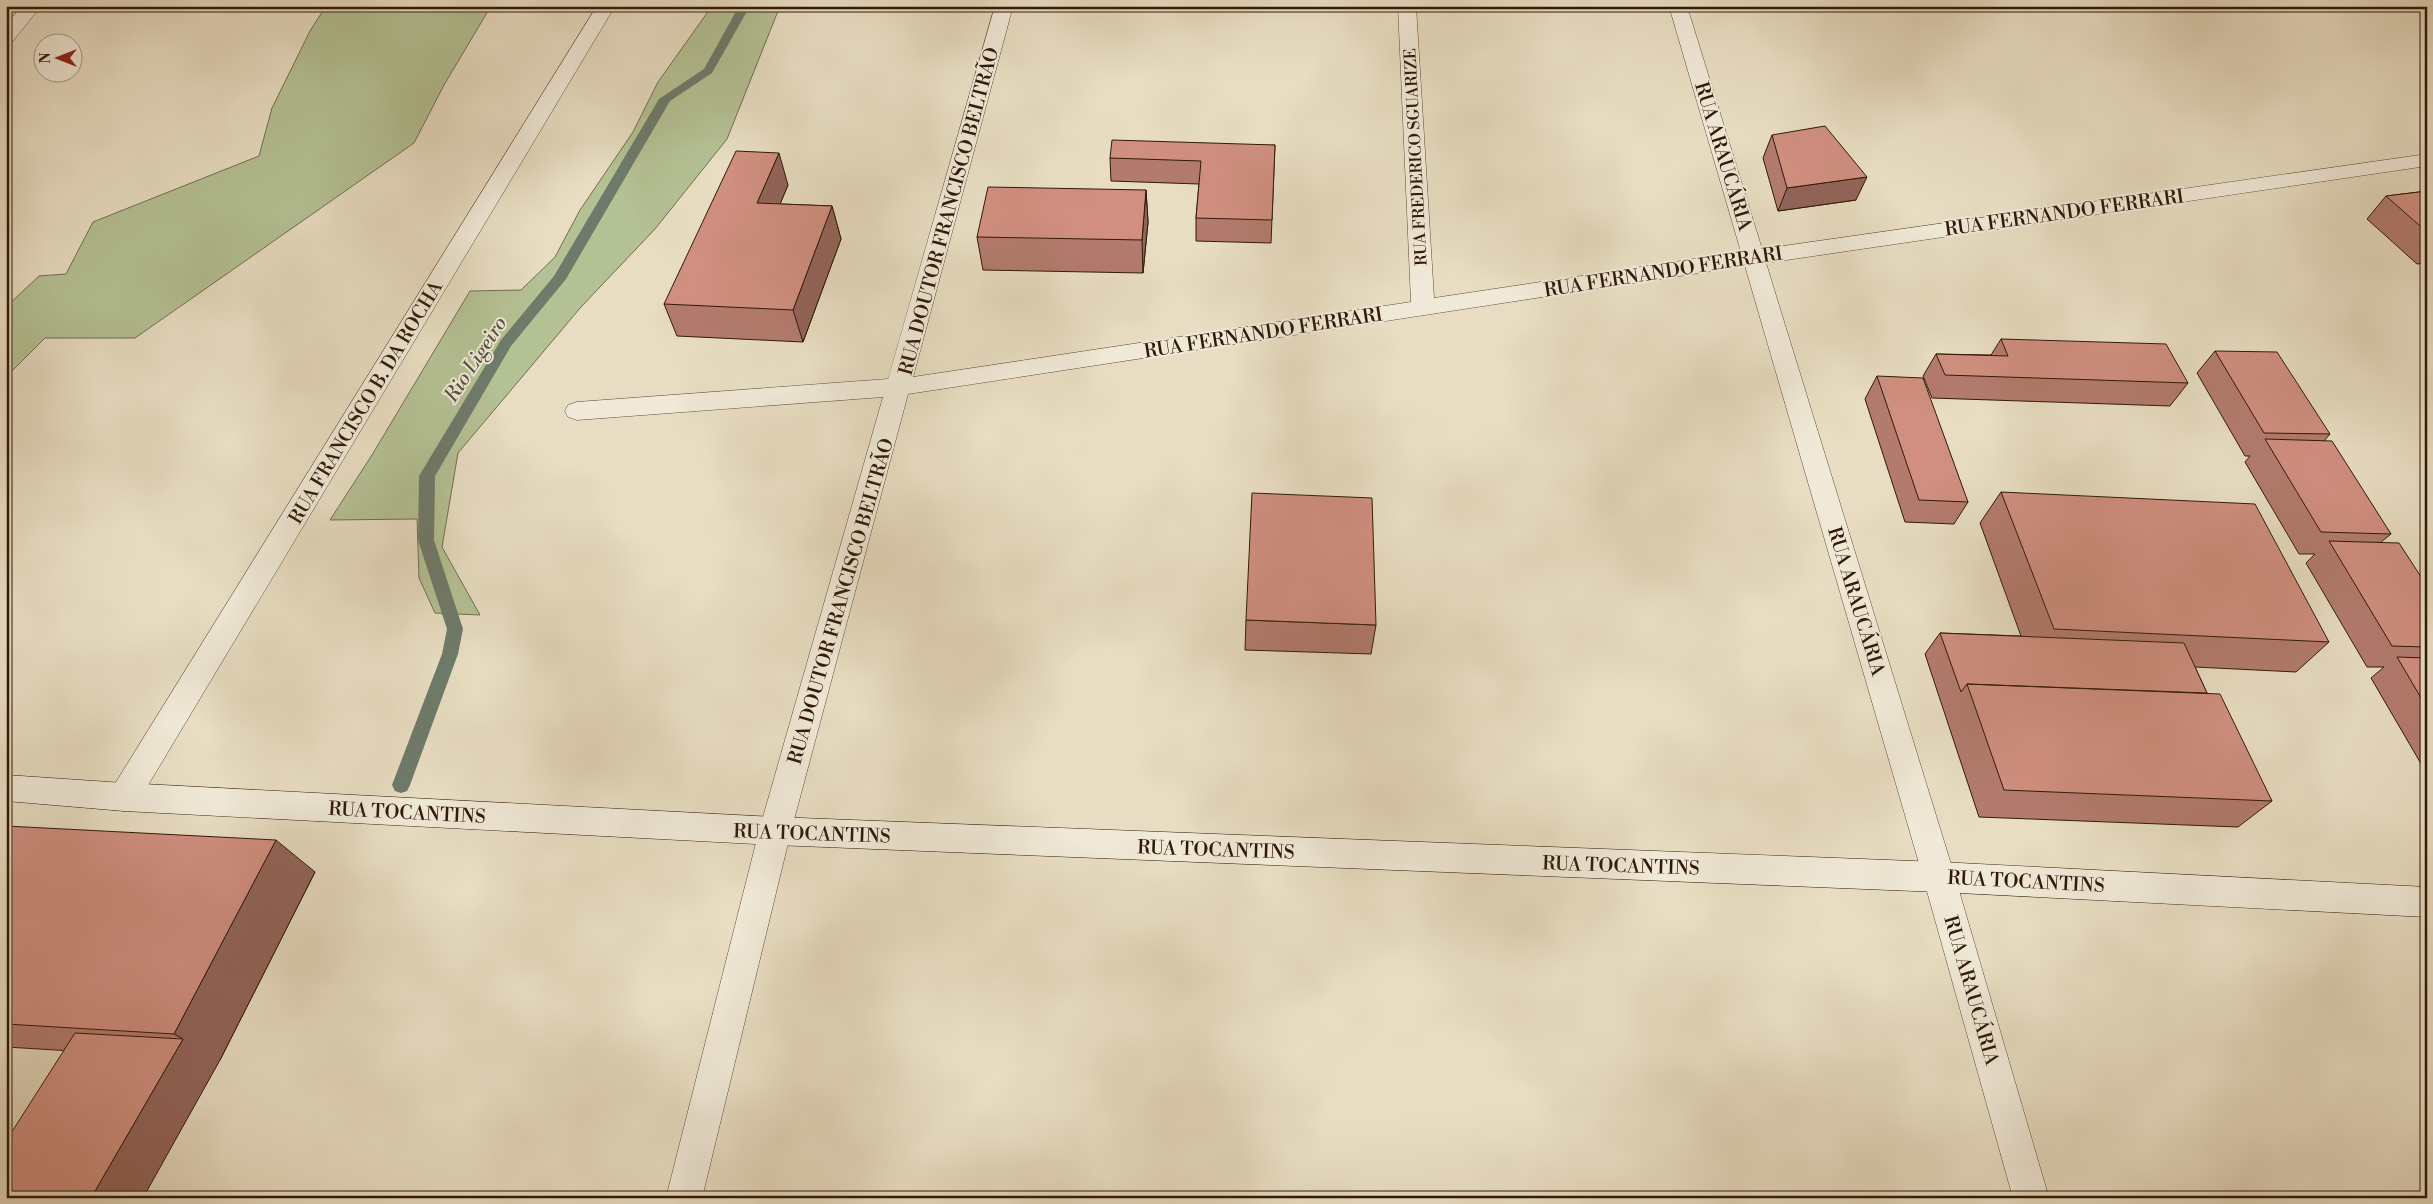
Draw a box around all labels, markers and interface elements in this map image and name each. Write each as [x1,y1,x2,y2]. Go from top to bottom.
north arrow [32,32,82,82]
street label: RUA DOUTOR FRANCISCO BELTRÃO [892,44,1004,378]
street label: RUA FREDERICO SGUARIZE [1400,48,1432,266]
text: N [37,52,55,64]
street label: RUA ARAUCÁRIA [1689,79,1758,235]
street label: RUA FERNANDO FERRARI [1943,184,2185,242]
street label: RUA FERNANDO FERRARI [1542,241,1784,303]
street label: RUA FRANCISCO B. DA ROCHA [284,276,449,529]
street label: RUA FERNANDO FERRARI [1142,302,1384,364]
water label: Rio Ligeiro [439,312,513,408]
street label: RUA DOUTOR FRANCISCO BELTRÃO [781,435,899,767]
street label: RUA ARAUCÁRIA [1822,524,1891,680]
street label: RUA TOCANTINS [328,797,486,829]
street label: RUA TOCANTINS [733,819,891,849]
street label: RUA TOCANTINS [1137,835,1295,865]
street label: RUA TOCANTINS [1542,851,1700,881]
street label: RUA TOCANTINS [1947,866,2105,898]
street label: RUA ARAUCÁRIA [1938,912,2005,1069]

